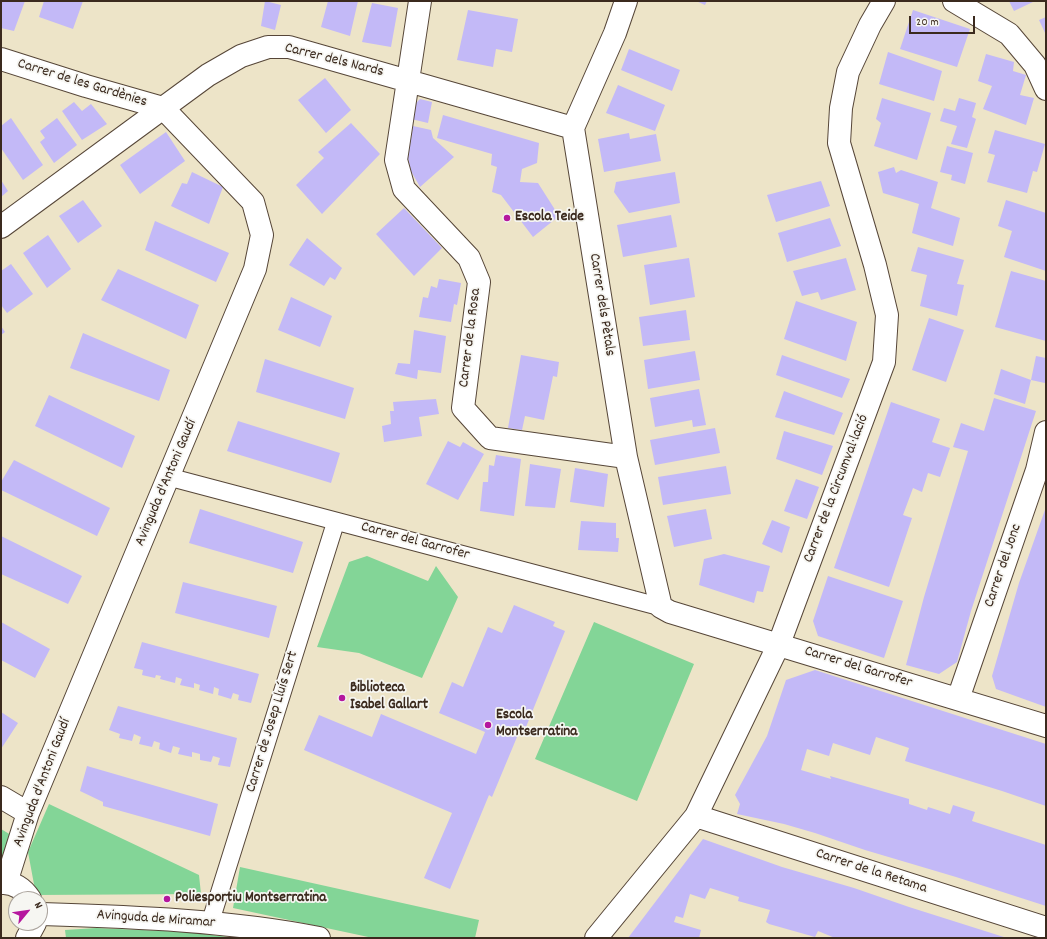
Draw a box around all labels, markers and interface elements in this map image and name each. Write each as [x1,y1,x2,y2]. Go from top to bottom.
scale bar [911,8,977,34]
text: 20 m [916,14,939,31]
street label: Carrer dels Nards [283,40,385,82]
street label: Carrer de les Gardènies [15,56,149,112]
place label: Escola Teide [515,209,584,227]
marker: Escola Teide [502,213,512,223]
street label: Carrer dels Pètals [584,252,618,358]
street label: Carrer de la Rosa [456,287,486,389]
street label: Carrer de la Circumval·lació [800,412,874,566]
street label: Avinguda d'Antoni Gaudí [132,417,202,549]
street label: Carrer del Garrofer [359,519,471,565]
street label: Carrer del Jonc [981,522,1027,610]
street label: Carrer del Garrofer [802,643,914,693]
street label: Carrer de Josep Lluís Sert [243,649,303,795]
place label: Biblioteca Isabel Gallart [350,680,428,715]
marker: Biblioteca Isabel Gallart [337,693,347,703]
place label: Escola Montserratina [496,707,577,742]
street label: Avinguda d'Antoni Gaudí [10,716,76,850]
marker: Escola Montserratina [483,720,493,730]
street label: Carrer de la Retama [813,846,929,898]
place label: Poliesportiu Montserratina [175,890,326,908]
north arrow [8,891,48,931]
marker: Poliesportiu Montserratina [162,894,172,904]
text: N [29,899,46,912]
street label: Avinguda de Miramar [96,907,216,933]

